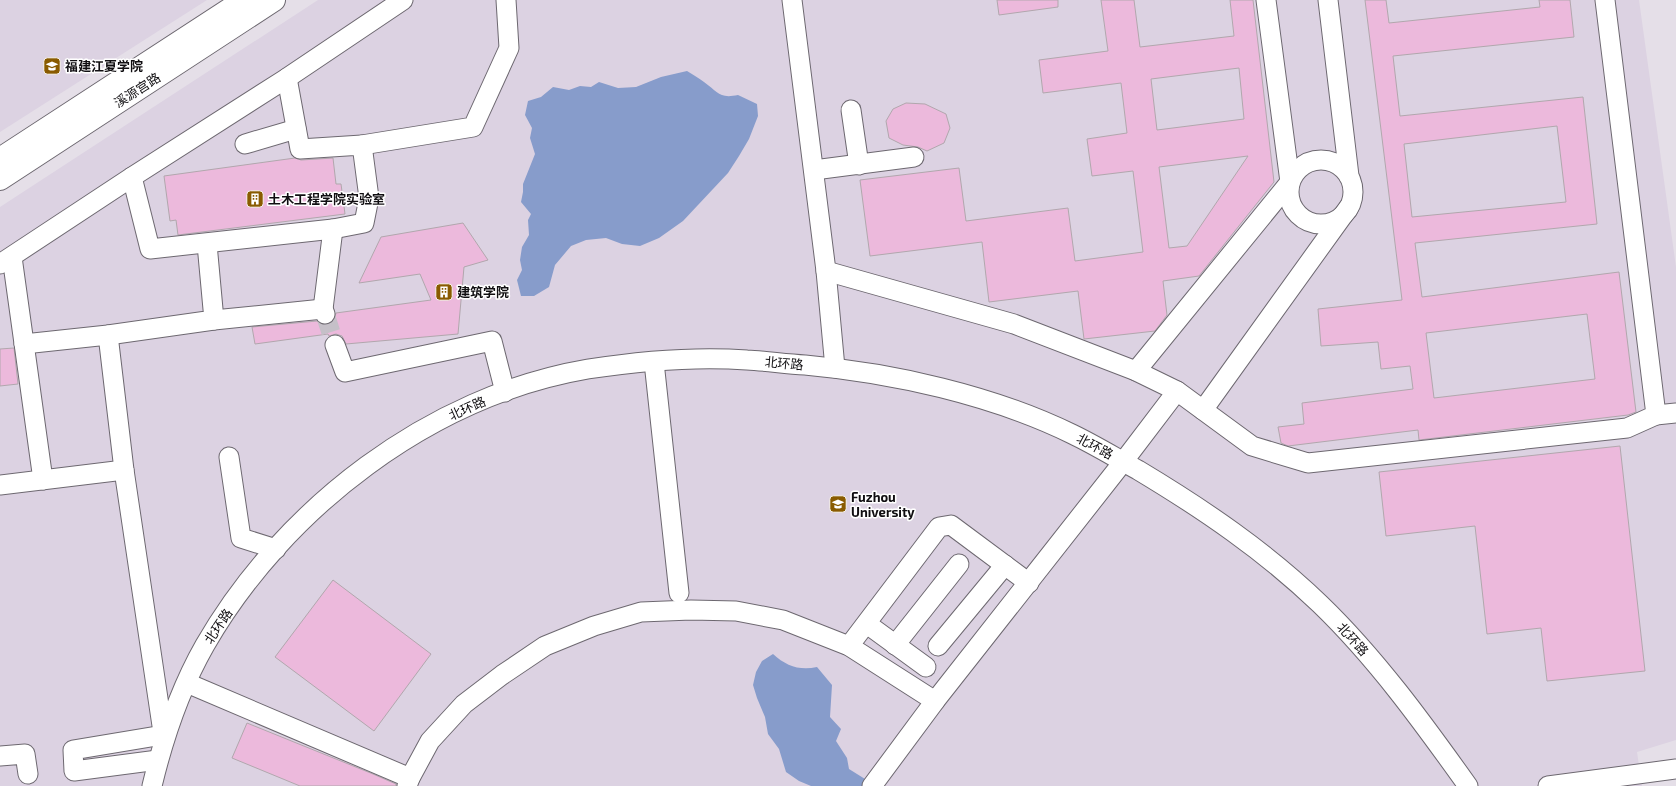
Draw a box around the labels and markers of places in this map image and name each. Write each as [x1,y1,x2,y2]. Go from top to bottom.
school or university icon: 福建江夏学院 [42,56,62,76]
place label: 福建江夏学院 [65,58,143,74]
building icon: 土木工程学院实验室 [245,189,265,209]
place label: 土木工程学院实验室 [268,191,385,207]
building icon: 建筑学院 [434,282,454,302]
place label: 建筑学院 [457,284,509,300]
place label: Fuzhou University [851,489,915,520]
school or university icon: Fuzhou University [828,494,848,514]

